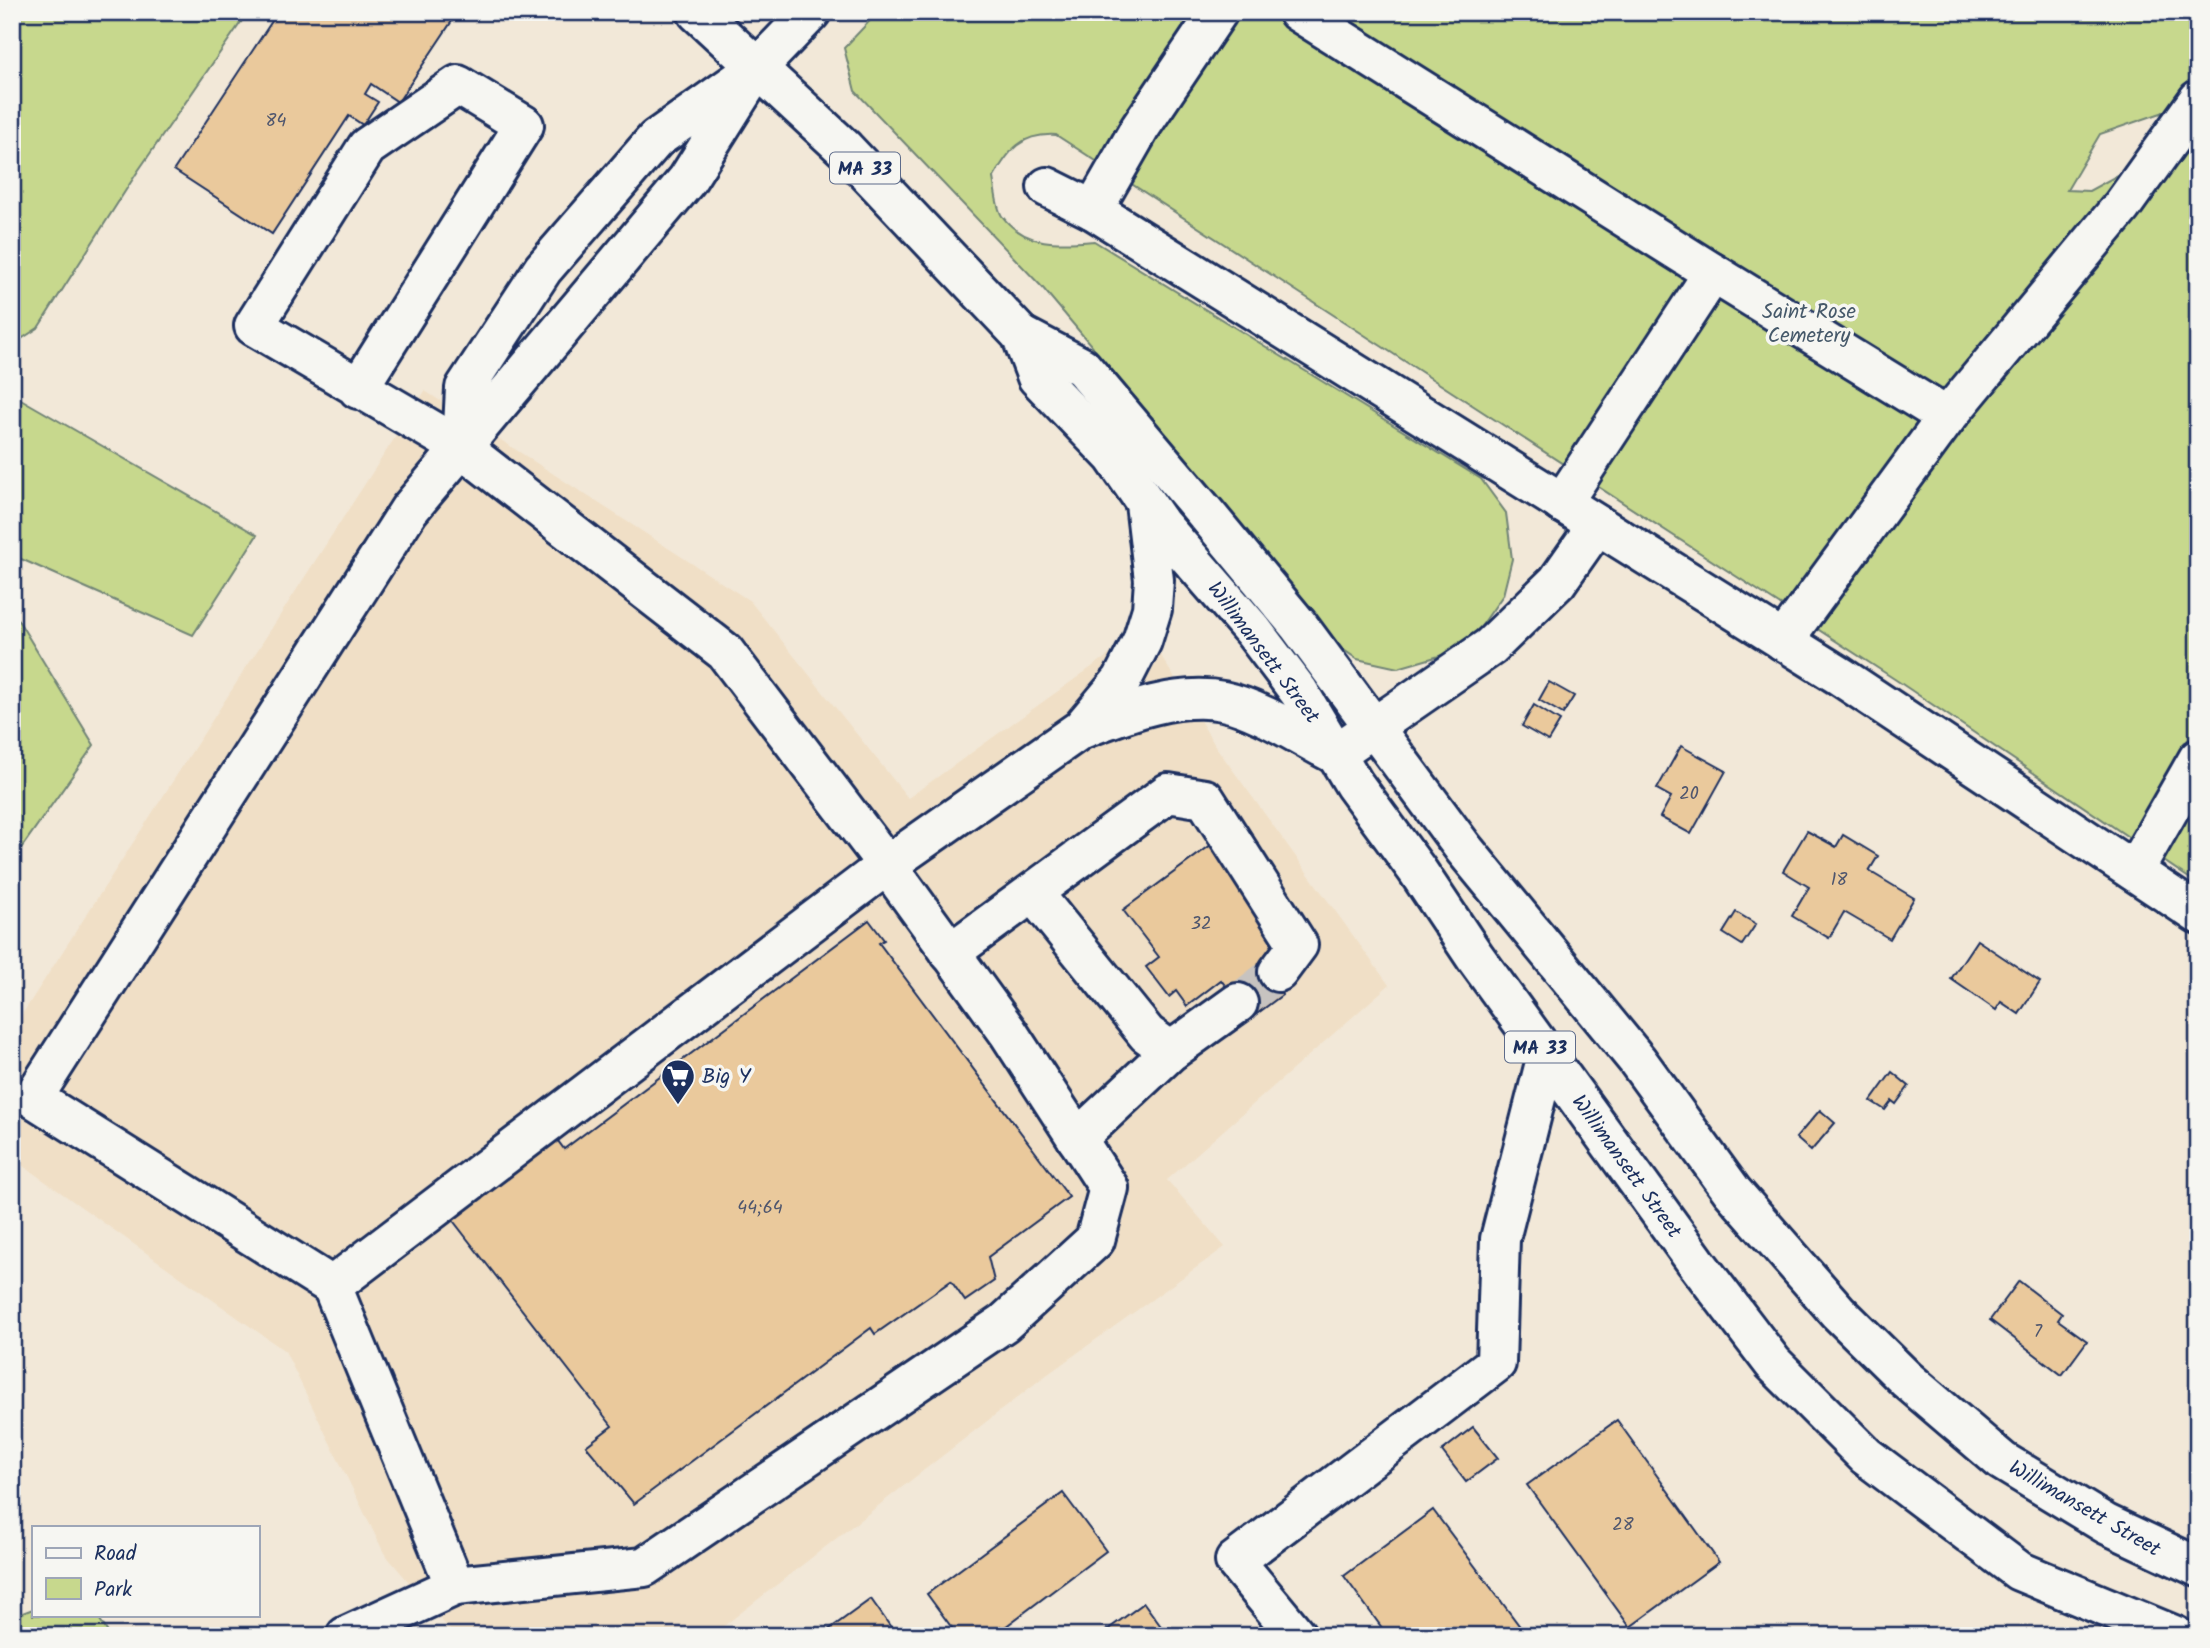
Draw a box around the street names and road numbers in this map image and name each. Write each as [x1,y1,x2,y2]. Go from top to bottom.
road number: MA 33 [830,152,900,184]
street label: Willimansett Street [1198,575,1328,732]
road number: MA 33 [1505,1032,1575,1063]
street label: Willimansett Street [1562,1088,1690,1246]
street label: Willimansett Street [2002,1452,2167,1567]

